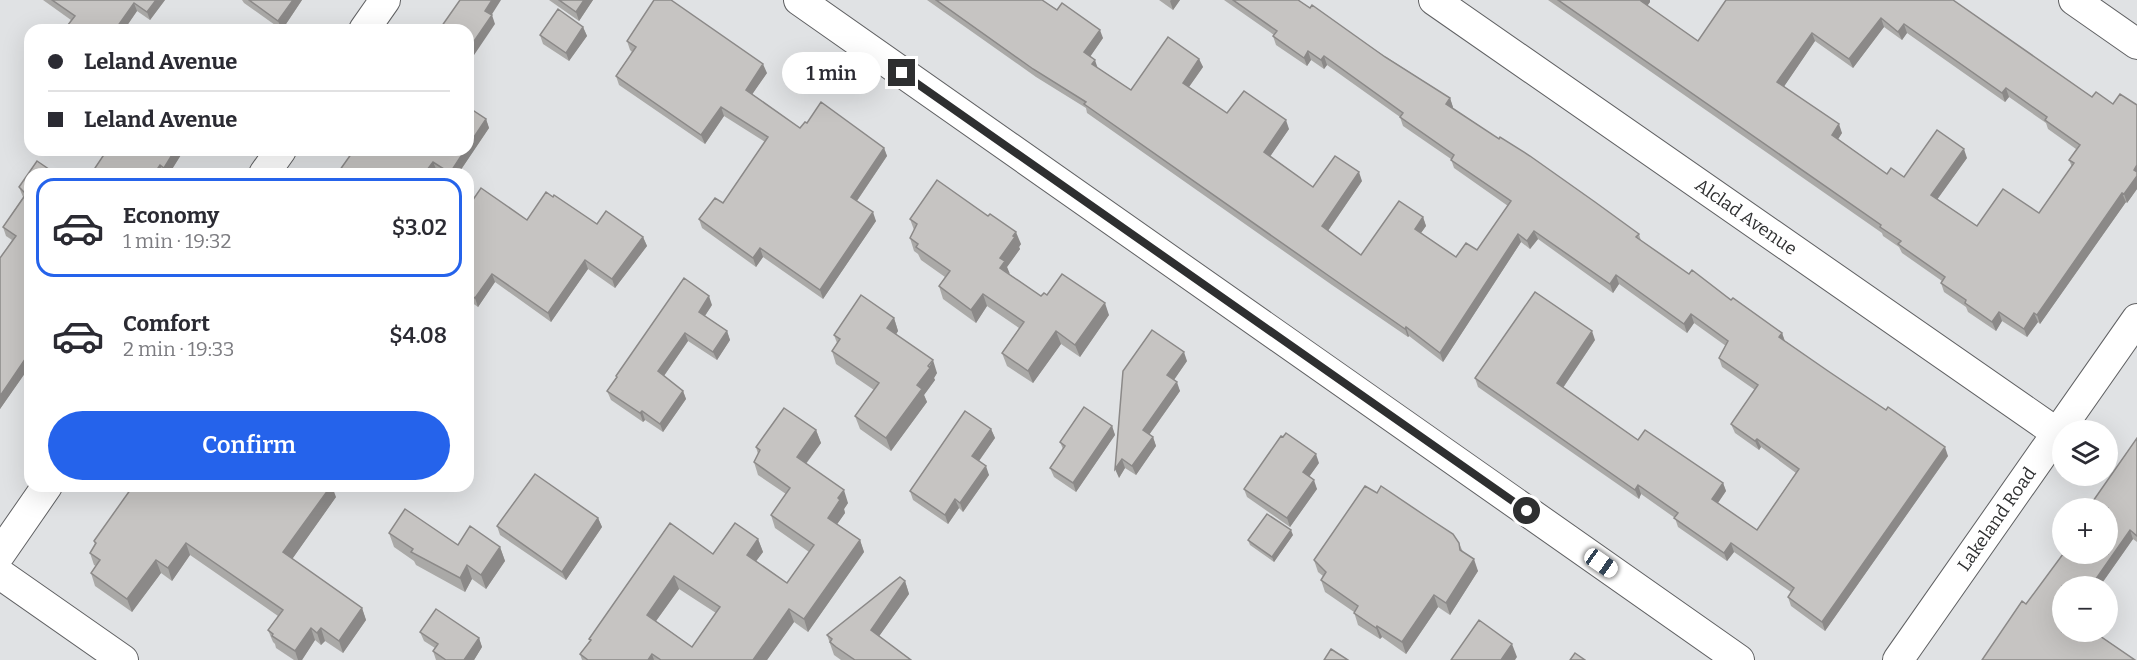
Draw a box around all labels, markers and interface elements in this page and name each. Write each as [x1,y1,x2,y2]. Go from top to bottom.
text: Leland Avenue [84,48,237,75]
callout: 1 min [782,52,881,94]
route end [888,59,915,86]
text: 1 min [806,61,857,85]
text: Leland Avenue [84,106,237,133]
street label: Alclad Avenue [1691,174,1801,260]
icon: car [51,201,105,255]
text: Economy [123,202,219,229]
text: $3.02 [392,214,447,241]
text: 1 min · 19:32 [123,229,231,253]
icon: car [51,309,105,363]
text: Comfort [123,310,210,337]
text: $4.08 [389,322,447,349]
text: 2 min · 19:33 [123,337,234,361]
button: Confirm [48,411,450,480]
map controls [2052,420,2118,642]
button: layers [2052,420,2118,486]
street label: Lakeland Road [1953,463,2041,575]
route start [1513,497,1540,524]
button: + [2052,498,2118,564]
car [1581,545,1621,581]
button: − [2052,576,2118,642]

